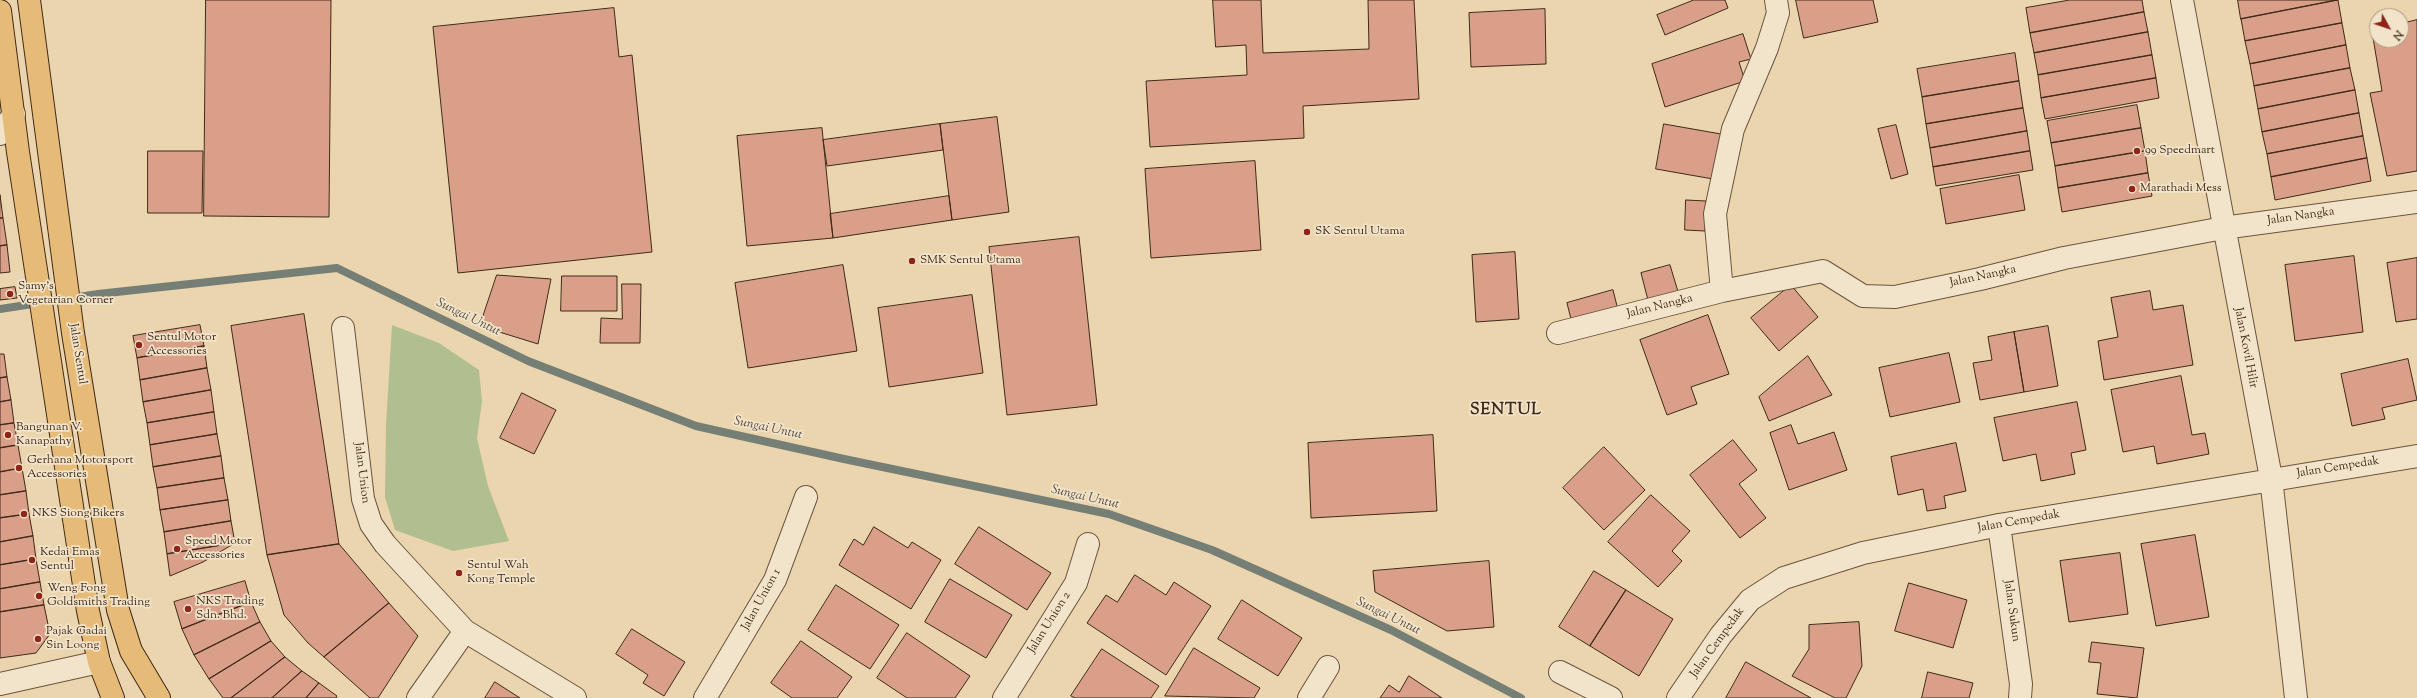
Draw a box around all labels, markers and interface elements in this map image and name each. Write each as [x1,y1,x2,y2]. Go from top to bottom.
north arrow [2369,8,2409,48]
text: N [2388,27,2406,44]
place label: 99 Speedmart [2145,144,2215,158]
marker: 99 Speedmart [2132,146,2142,156]
place label: Marathadi Mess [2140,182,2221,196]
marker: Marathadi Mess [2127,184,2137,194]
street label: Jalan Nangka [2267,205,2335,229]
place label: SK Sentul Utama [1315,225,1405,239]
marker: SK Sentul Utama [1302,227,1312,237]
place label: SMK Sentul Utama [920,254,1021,268]
marker: SMK Sentul Utama [907,256,917,266]
street label: Jalan Nangka [1948,263,2018,291]
place label: Samy’s Vegetarian Corner [18,280,113,308]
marker: Samy’s Vegetarian Corner [5,289,15,299]
street label: Jalan Nangka [1626,292,1694,322]
water label: Sungai Untut [433,296,503,340]
street label: Jalan Kovil Hilir [2230,307,2260,389]
street label: Jalan Sentul [65,322,89,386]
place label: Sentul Motor Accessories [147,331,216,359]
marker: Sentul Motor Accessories [134,340,144,350]
district label: SENTUL [1470,401,1542,421]
water label: Sungai Untut [732,414,804,444]
place label: Bangunan V. Kanapathy [16,421,82,449]
marker: Bangunan V. Kanapathy [3,430,13,440]
street label: Jalan Union [350,442,372,504]
place label: Gerhana Motorsport Accessories [27,454,134,482]
street label: Jalan Cempedak [2296,454,2380,482]
marker: Gerhana Motorsport Accessories [14,463,24,473]
water label: Sungai Untut [1049,483,1121,513]
place label: NKS Siong Bikers [32,507,124,521]
street label: Jalan Cempedak [1977,508,2061,536]
marker: NKS Siong Bikers [19,509,29,519]
place label: Speed Motor Accessories [185,535,252,563]
marker: Speed Motor Accessories [172,544,182,554]
place label: Kedai Emas Sentul [40,546,99,574]
marker: Kedai Emas Sentul [27,555,37,565]
place label: Sentul Wah Kong Temple [467,559,535,587]
street label: Jalan Union 1 [739,567,785,633]
marker: Sentul Wah Kong Temple [454,568,464,578]
street label: Jalan Sukun [2000,579,2022,643]
place label: Weng Fong Goldsmiths Trading [47,582,150,610]
street label: Jalan Union 2 [1025,590,1075,656]
marker: Weng Fong Goldsmiths Trading [34,591,44,601]
place label: NKS Trading Sdn. Bhd. [196,595,264,623]
water label: Sungai Untut [1353,595,1423,639]
marker: NKS Trading Sdn. Bhd. [183,604,193,614]
street label: Jalan Cempedak [1688,605,1748,681]
place label: Pajak Gadai Sin Loong [46,625,107,653]
marker: Pajak Gadai Sin Loong [33,634,43,644]

